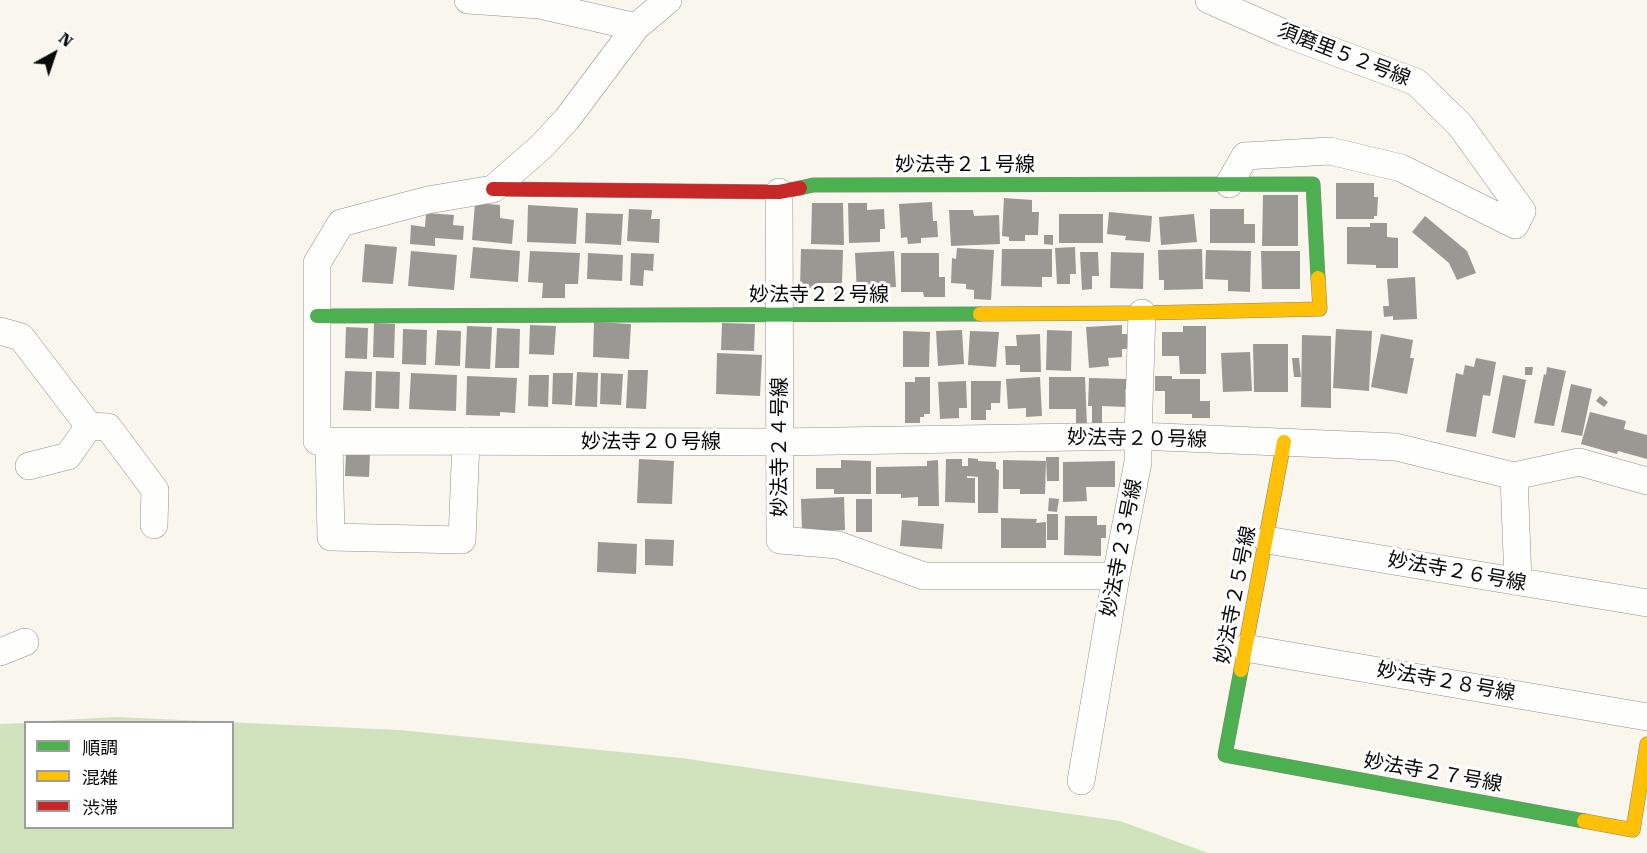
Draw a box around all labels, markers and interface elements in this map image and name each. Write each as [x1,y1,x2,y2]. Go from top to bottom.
street label: 須磨里５２号線 [1274,19,1414,91]
north arrow [24,24,84,84]
text: N [55,29,77,51]
street label: 妙法寺２１号線 [895,153,1035,177]
street label: 妙法寺２２号線 [749,283,889,307]
street label: 妙法寺２４号線 [768,377,792,517]
street label: 妙法寺２０号線 [1067,426,1207,452]
street label: 妙法寺２０号線 [581,430,721,454]
street label: 妙法寺２３号線 [1097,477,1147,619]
street label: 妙法寺２５号線 [1211,524,1261,666]
street label: 妙法寺２６号線 [1386,548,1528,596]
street label: 妙法寺２８号線 [1375,658,1517,706]
legend [24,721,234,829]
text: 順調 [82,737,118,758]
street label: 妙法寺２７号線 [1362,749,1504,797]
text: 混雑 [82,767,118,788]
text: 渋滞 [82,797,118,818]

